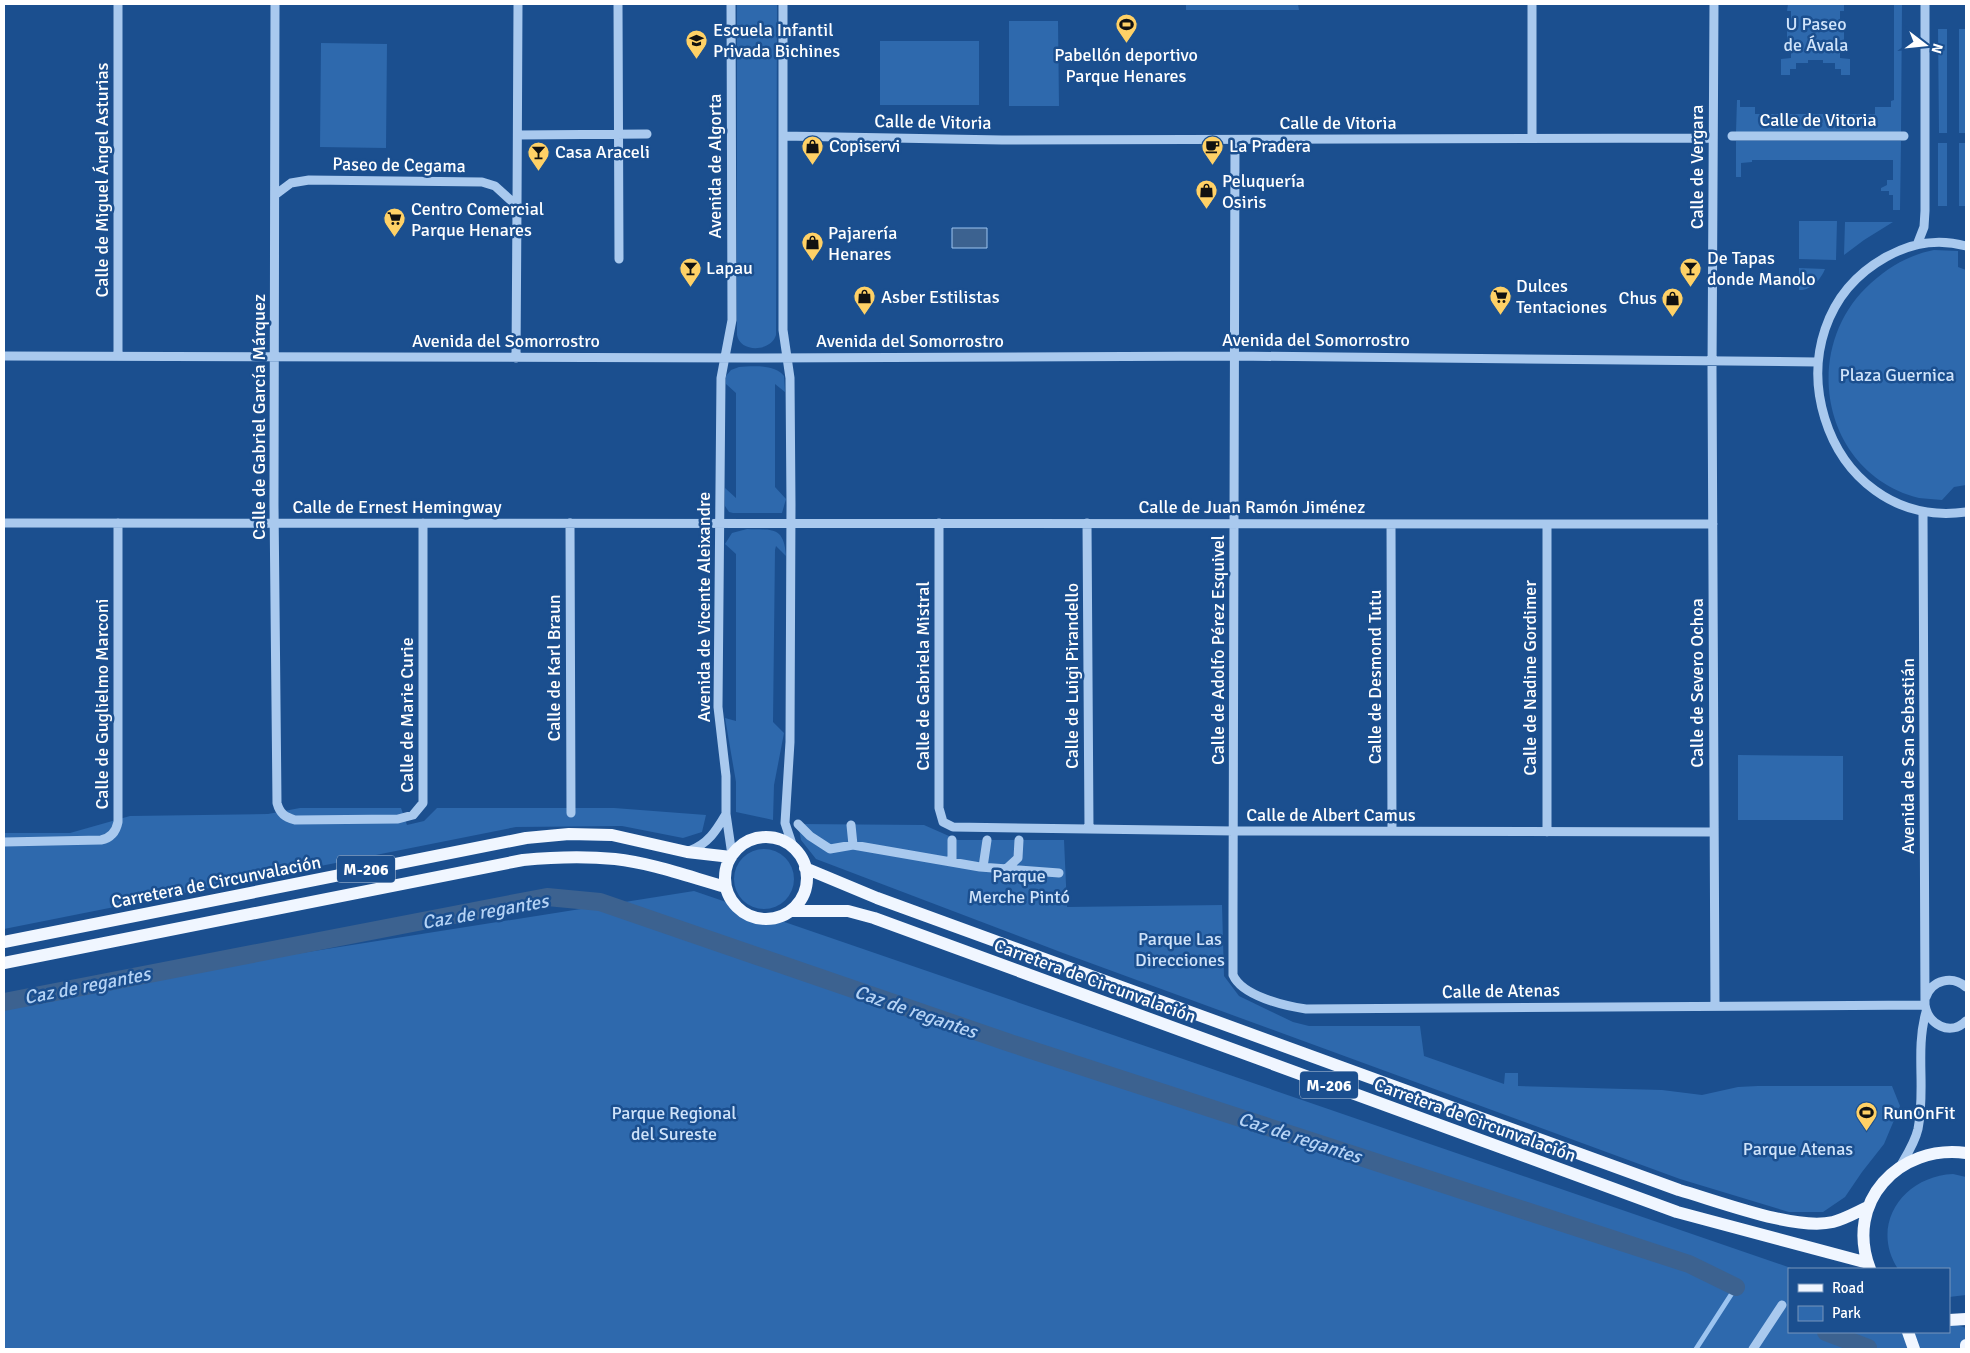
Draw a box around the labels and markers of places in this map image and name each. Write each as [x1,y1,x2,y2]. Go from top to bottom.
sports icon: Pabellón deportivo Parque Henares [1114,13,1138,44]
place label: Escuela Infantil Privada Bichines [713,19,840,62]
school or university icon: Escuela Infantil Privada Bichines [685,28,709,59]
place label: Pabellón deportivo Parque Henares [1054,44,1198,87]
shop icon: Copiservi [801,134,825,165]
cafe icon: La Pradera [1201,134,1225,165]
place label: Copiservi [829,135,900,157]
place label: La Pradera [1229,135,1311,157]
bar icon: Casa Araceli [527,140,551,171]
place label: Casa Araceli [555,141,650,163]
place label: Peluquería Osiris [1222,170,1305,213]
shop icon: Peluquería Osiris [1194,179,1218,210]
place label: Centro Comercial Parque Henares [411,198,544,241]
supermarket icon: Centro Comercial Parque Henares [383,207,407,238]
place label: Pajarería Henares [828,222,897,265]
shop icon: Pajarería Henares [800,231,824,262]
place label: De Tapas donde Manolo [1707,247,1816,290]
bar icon: Lapau [678,256,702,287]
bar icon: De Tapas donde Manolo [1679,256,1703,287]
place label: Lapau [706,257,753,279]
place label: Dulces Tentaciones [1516,275,1607,318]
supermarket icon: Dulces Tentaciones [1488,284,1512,315]
shop icon: Asber Estilistas [853,285,877,316]
place label: Asber Estilistas [881,286,1000,308]
shop icon: Chus [1661,286,1685,317]
place label: Chus [1619,287,1657,309]
sports icon: RunOnFit [1855,1101,1879,1132]
place label: RunOnFit [1883,1102,1955,1124]

